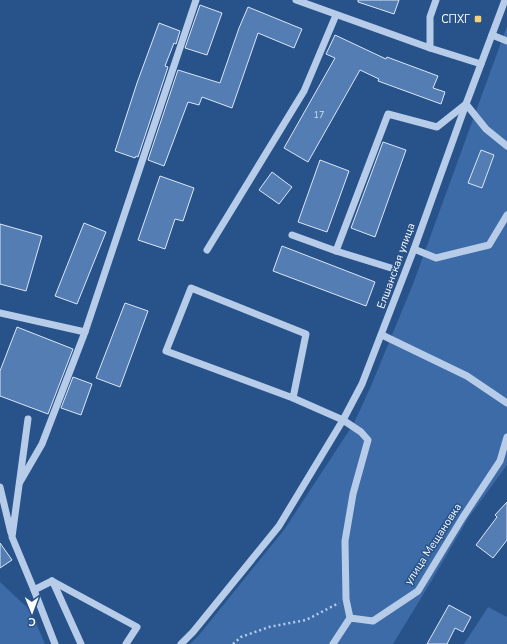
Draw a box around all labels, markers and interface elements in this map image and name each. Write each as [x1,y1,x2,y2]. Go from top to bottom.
place label: СПХГ [441,12,470,27]
marker: СПХГ [473,14,483,24]
house number: 17 [314,109,324,121]
street label: Елшанская улица [374,221,419,311]
street label: улица Мещановка [401,500,465,588]
north arrow [12,592,52,632]
text: С [28,614,36,629]

